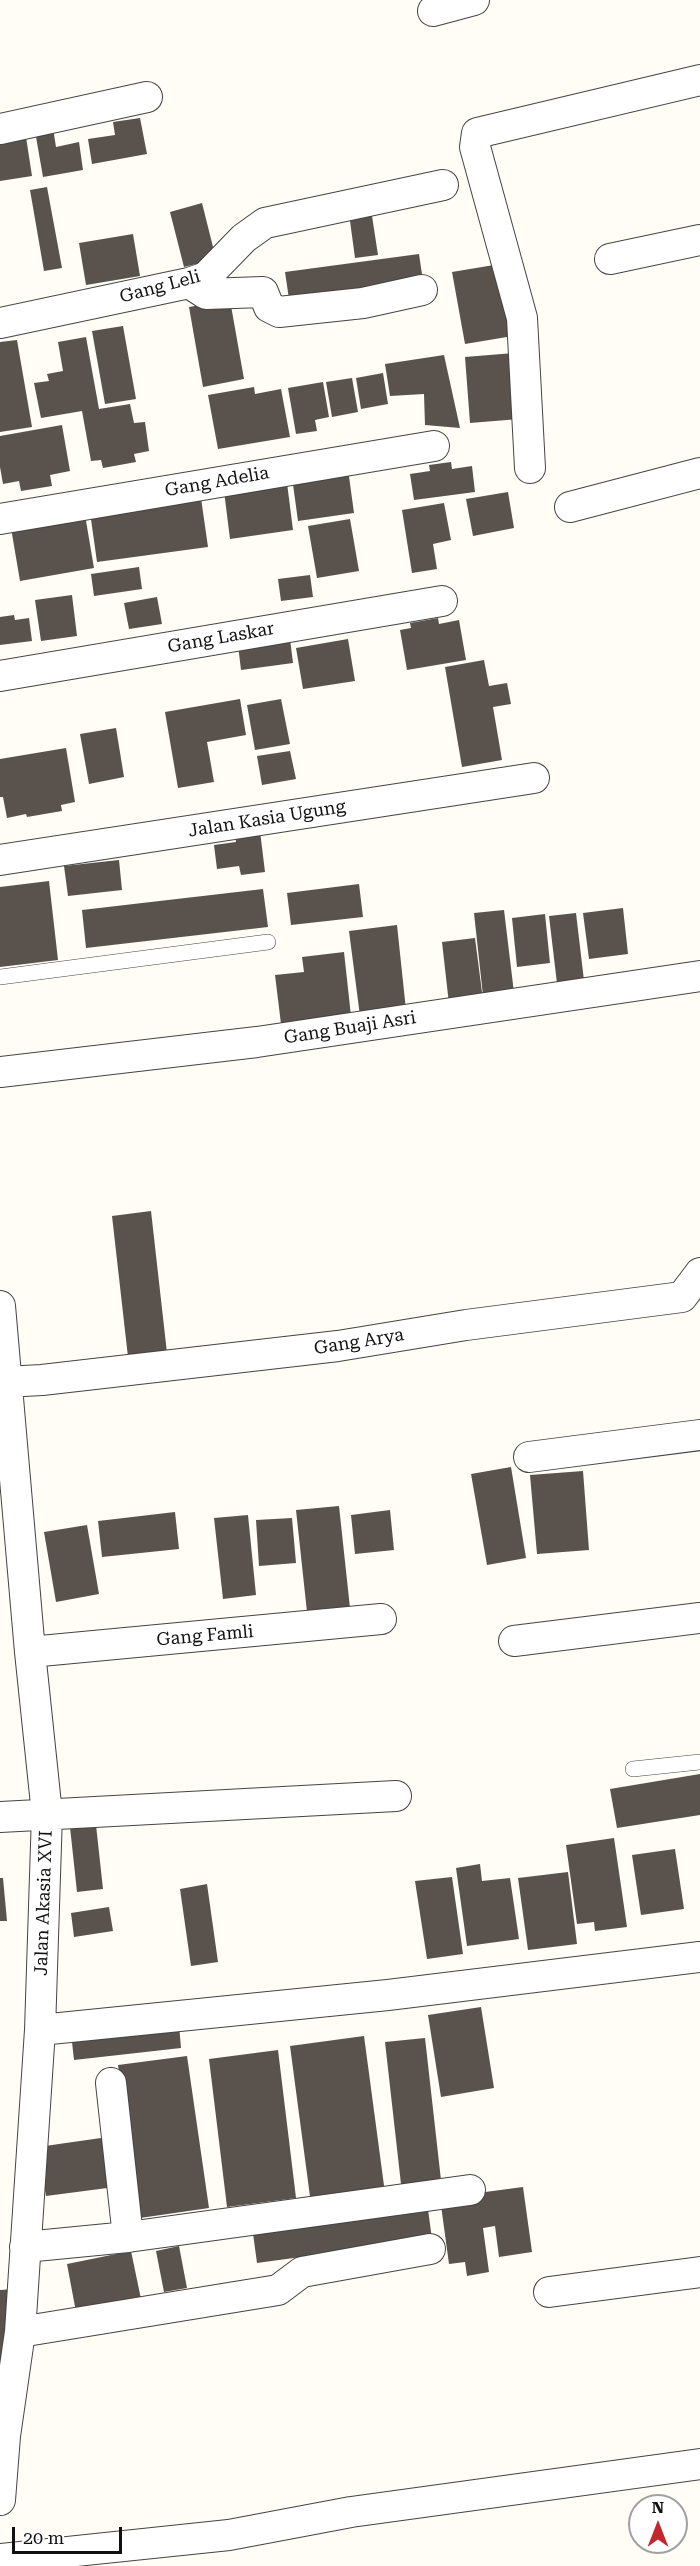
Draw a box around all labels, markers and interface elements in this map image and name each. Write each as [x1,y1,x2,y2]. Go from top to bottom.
street label: Gang Leli [117,266,203,308]
street label: Gang Adelia [163,462,271,502]
street label: Gang Laskar [166,618,276,658]
street label: Jalan Kasia Ugung [187,796,347,842]
street label: Gang Buaji Asri [282,1007,418,1049]
street label: Gang Arya [312,1324,406,1360]
street label: Gang Famli [155,1621,255,1651]
street label: Jalan Akasia XVI [31,1830,57,1976]
north arrow [628,2494,688,2554]
text: N [652,2498,664,2517]
scale bar [15,2515,124,2553]
text: 20 m [23,2527,64,2548]

